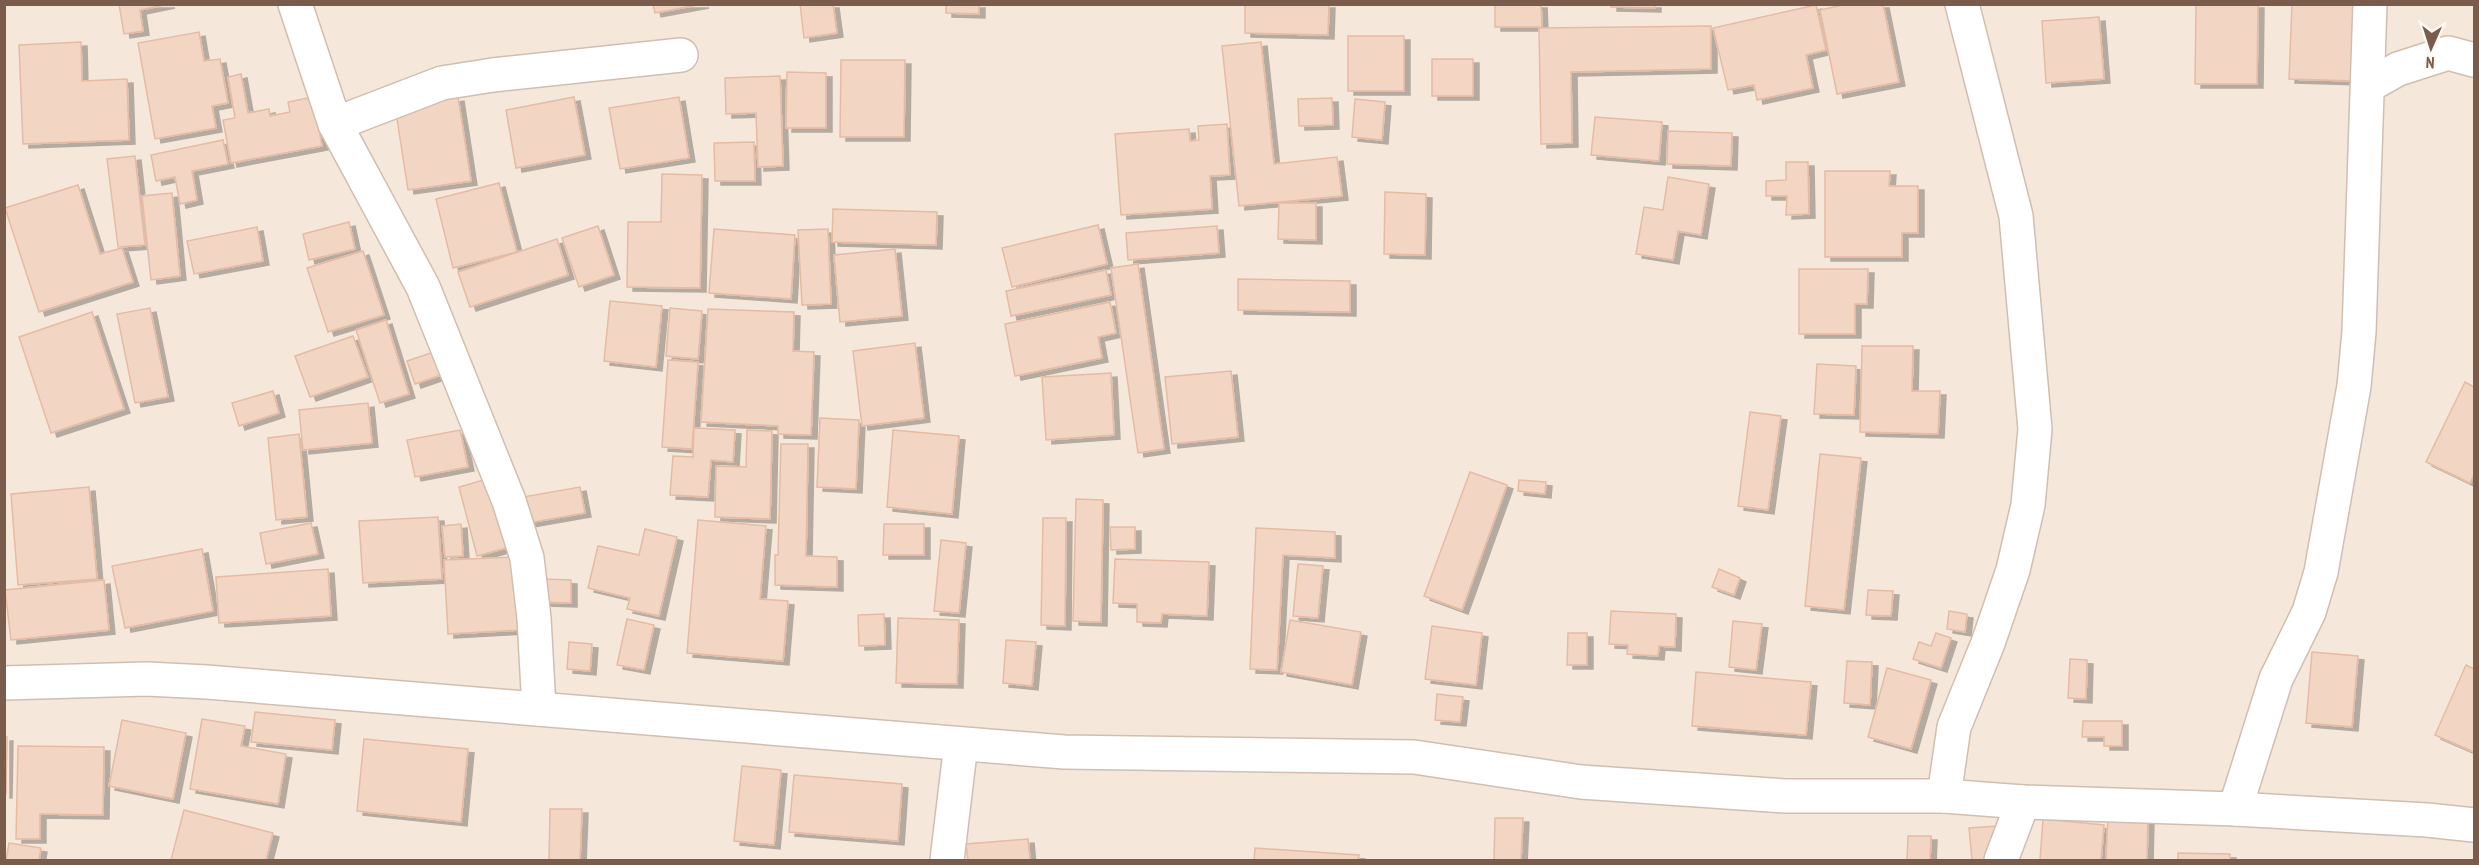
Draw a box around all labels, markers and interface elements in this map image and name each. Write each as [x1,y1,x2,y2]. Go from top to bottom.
north arrow [2401,18,2461,78]
text: N [2425,53,2435,73]

